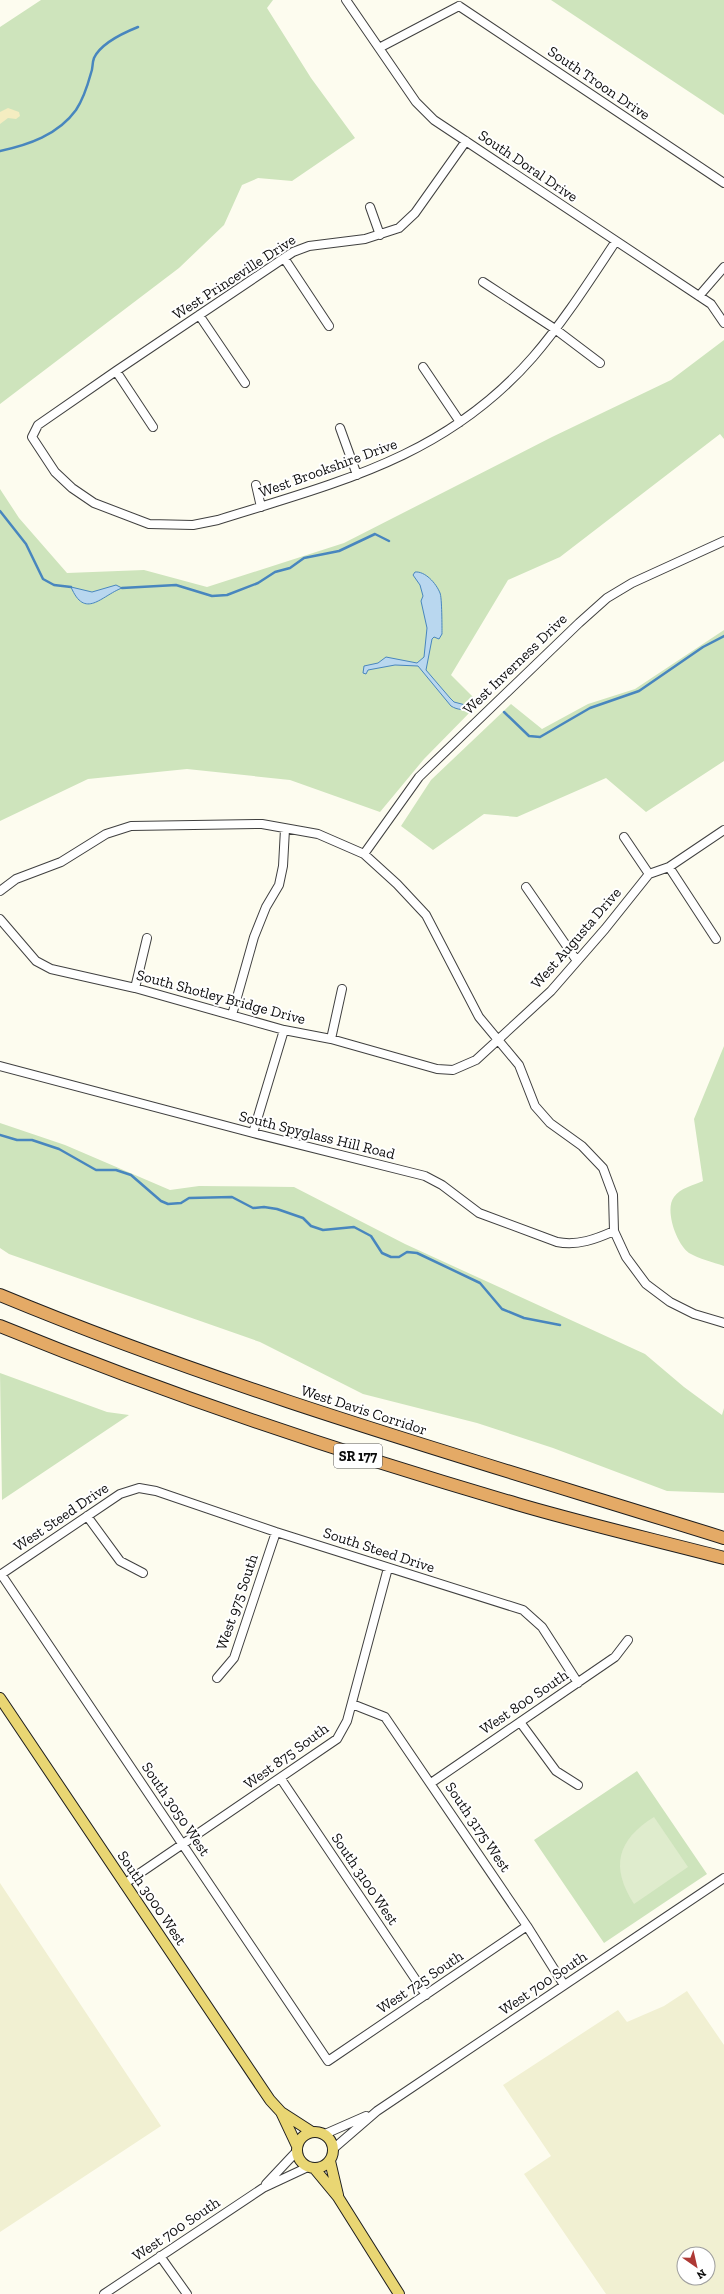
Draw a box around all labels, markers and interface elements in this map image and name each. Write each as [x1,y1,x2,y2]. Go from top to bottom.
street label: South Troon Drive [545,42,653,124]
street label: South Doral Drive [475,126,581,206]
street label: West Princeville Drive [169,231,299,323]
street label: West Brookshire Drive [256,435,400,501]
street label: West Inverness Drive [459,610,571,718]
street label: West Augusta Drive [527,884,625,992]
street label: South Shotley Bridge Drive [135,966,307,1028]
street label: South Spyglass Hill Road [237,1107,398,1163]
street label: West Davis Corridor [299,1381,429,1439]
road number: SR 177 [334,1444,382,1468]
street label: West Steed Drive [10,1479,112,1555]
street label: South Steed Drive [321,1524,437,1576]
street label: West 975 South [212,1551,262,1652]
street label: West 800 South [476,1665,572,1738]
street label: West 875 South [240,1719,332,1793]
street label: South 3050 West [138,1759,214,1860]
street label: South 3175 West [441,1779,515,1876]
street label: South 3100 West [328,1830,403,1929]
street label: South 3000 West [114,1847,190,1949]
street label: West 725 South [374,1946,467,2017]
street label: West 700 South [496,1947,591,2019]
street label: West 700 South [129,2193,224,2265]
north arrow [676,2246,716,2286]
text: N [694,2266,708,2282]

